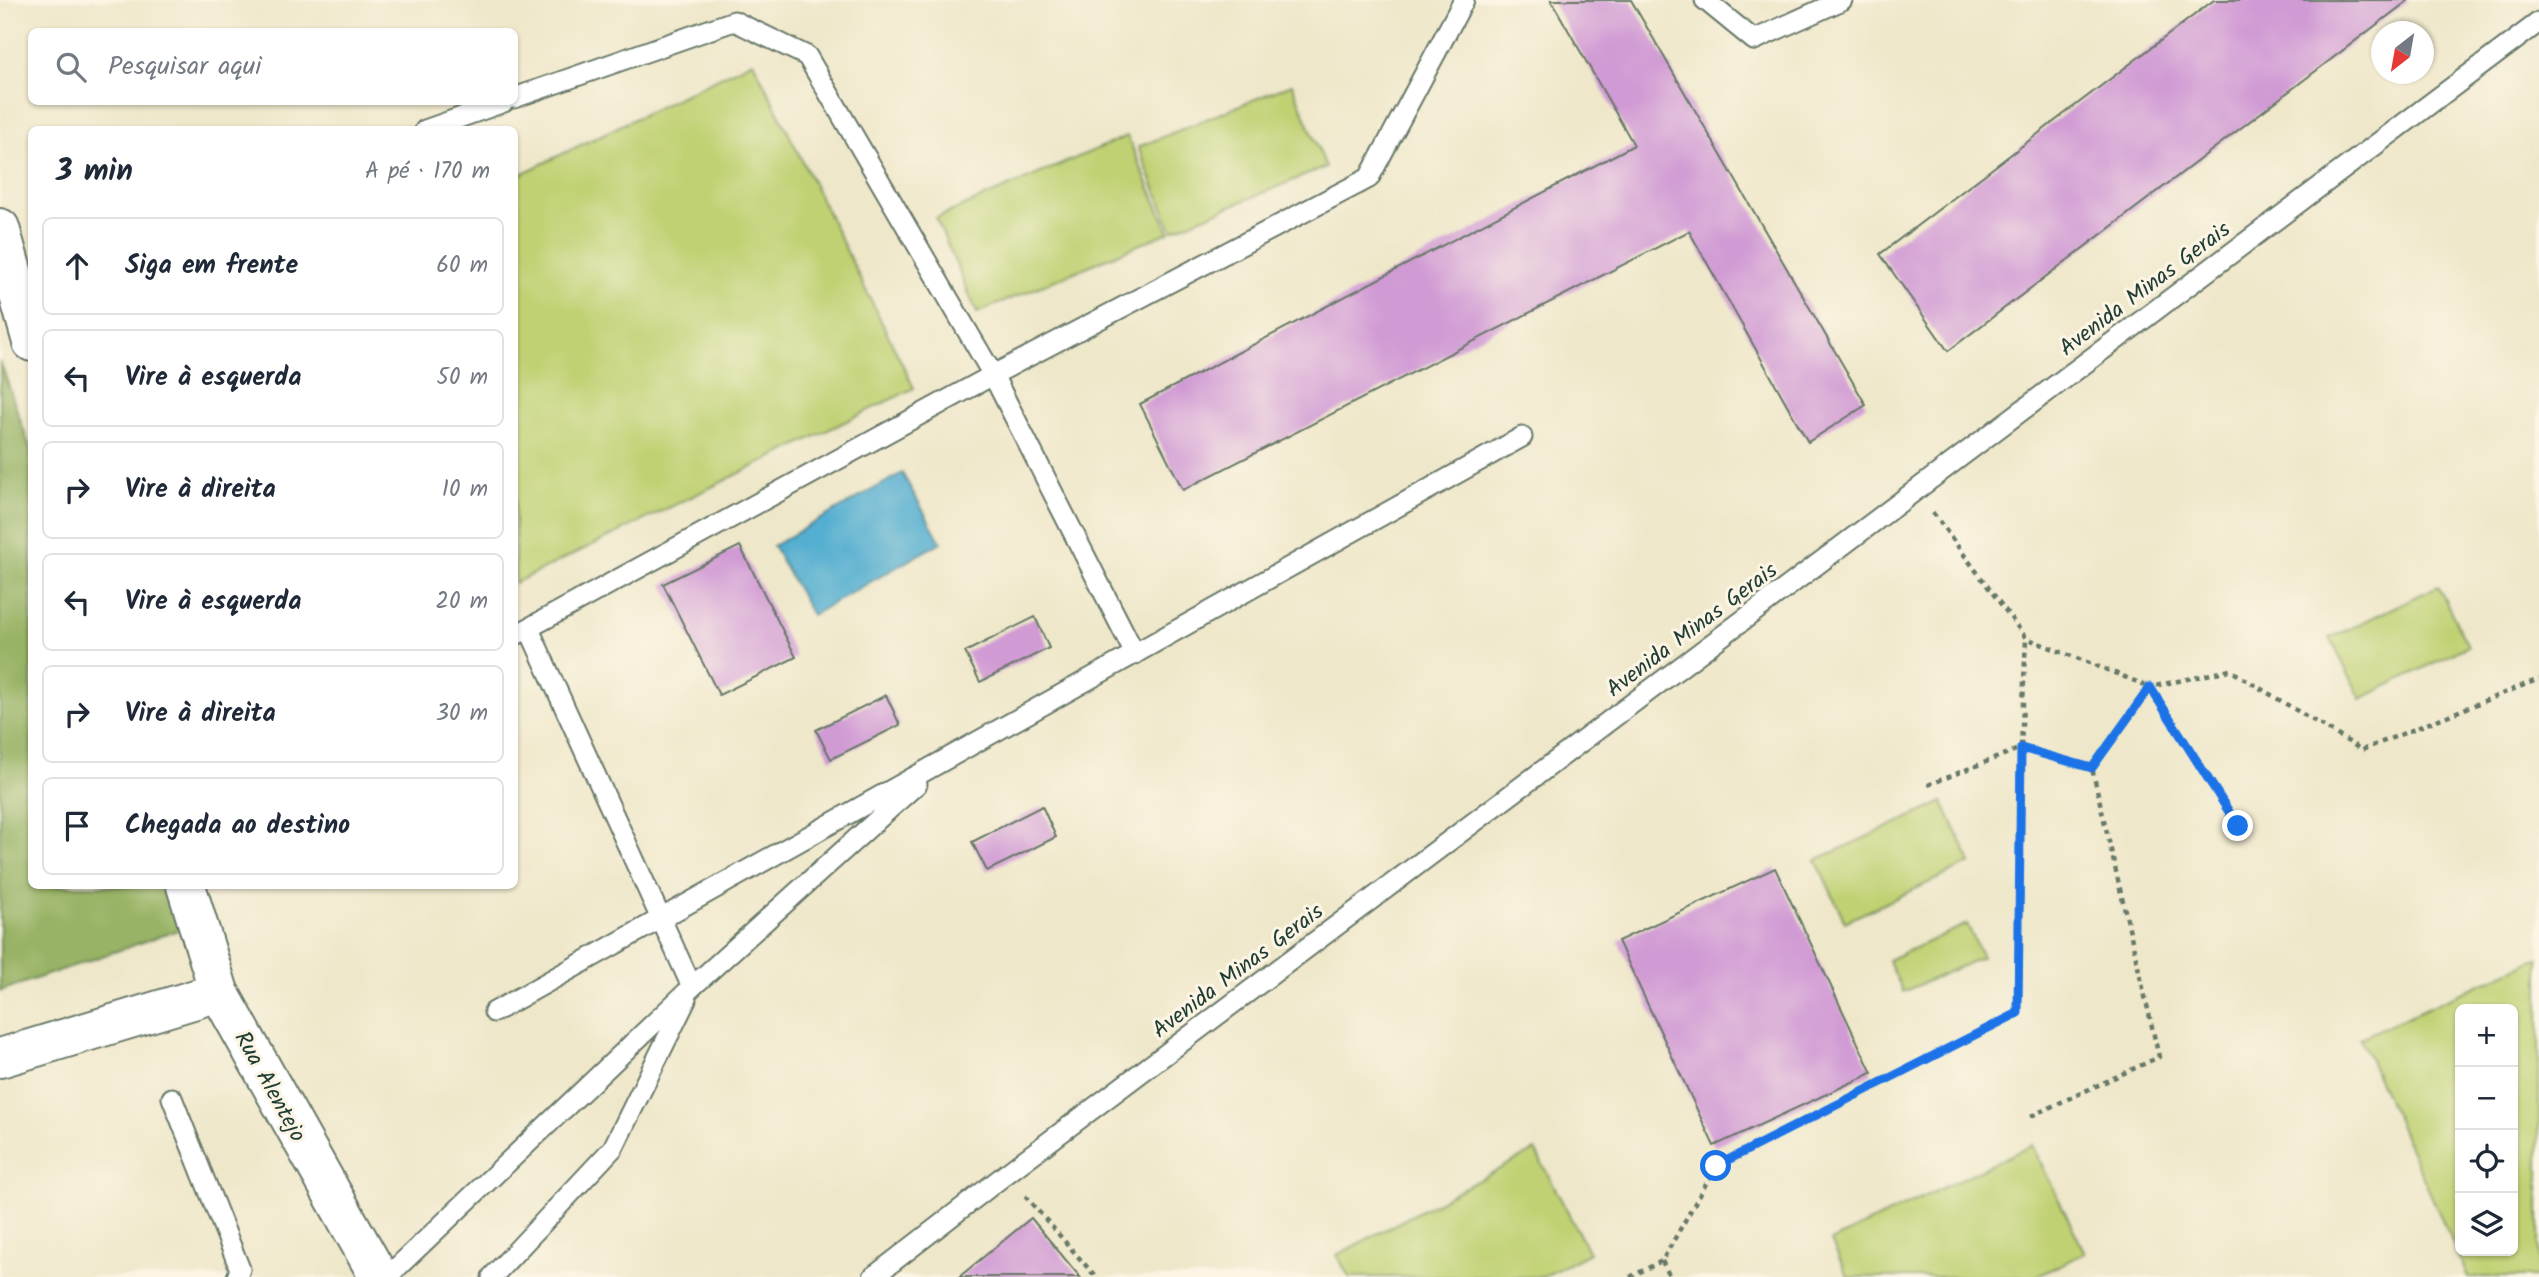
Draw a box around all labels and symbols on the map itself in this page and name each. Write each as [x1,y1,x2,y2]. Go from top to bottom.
north arrow [2371,21,2434,84]
street label: Avenida Minas Gerais [2052,213,2239,366]
street label: Avenida Minas Gerais [1599,554,1786,707]
route end [2222,810,2253,841]
street label: Avenida Minas Gerais [1145,895,1332,1048]
street label: Rua Alentejo [224,1025,315,1149]
route start [1700,1150,1731,1181]

